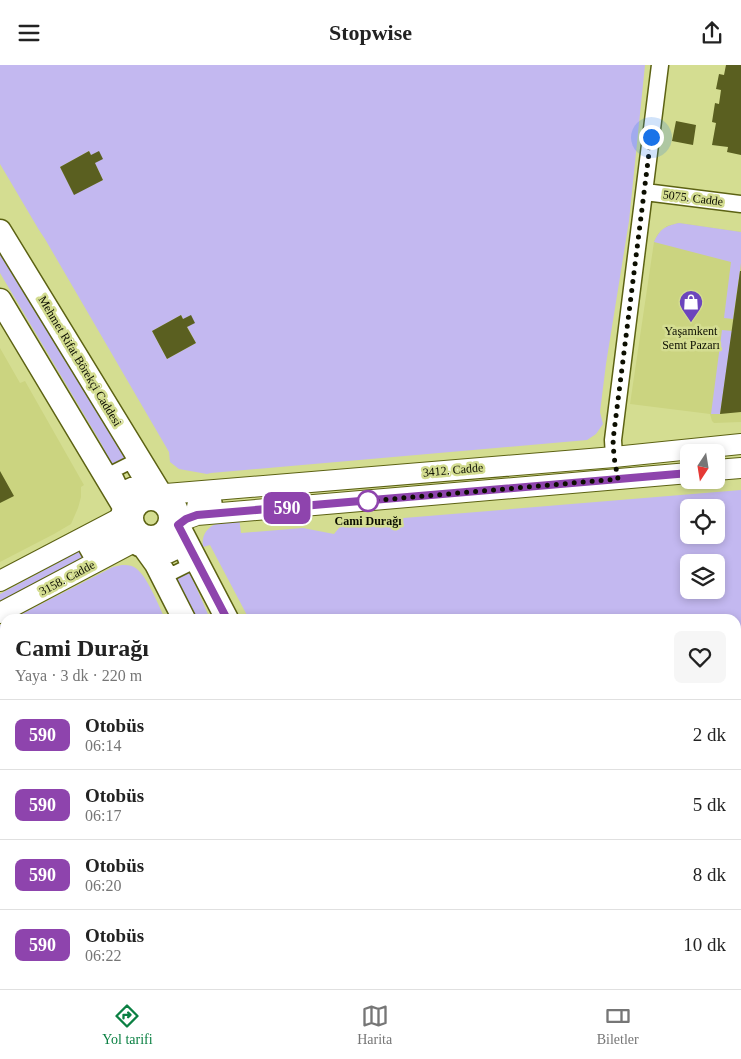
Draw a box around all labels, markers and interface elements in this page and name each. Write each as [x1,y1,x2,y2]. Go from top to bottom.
icon: menu [15,19,43,47]
icon: share [698,19,726,47]
text: Stopwise [329,20,412,45]
your location [639,125,664,150]
street label: 5075. Cadde [662,187,724,209]
shop icon: Yaşamkent Semt Pazarı [678,289,704,323]
street label: Mehmet Rifat Börekçi Caddesi [35,293,125,429]
place label: Yaşamkent Semt Pazarı [662,324,720,352]
north arrow [680,444,725,489]
map controls [680,444,725,599]
street label: 3412. Cadde [422,460,484,480]
marker: Cami Durağı [357,490,379,512]
line badge: 590 [258,492,316,524]
text: 590 [274,498,301,518]
button: locate [680,499,725,544]
place label: Cami Durağı [335,514,402,528]
button: layers [680,554,725,599]
street label: 3158. Cadde [37,558,97,598]
button: heart [674,631,726,683]
text: Cami Durağı [15,635,149,661]
text: Yaya · 3 dk · 220 m [15,667,142,684]
text: Otobüs [85,715,144,736]
text: 2 dk [693,724,726,745]
text: 590 [29,725,56,745]
text: 06:14 [85,737,121,754]
text: Otobüs [85,785,144,806]
text: 5 dk [693,794,726,815]
text: 590 [29,795,56,815]
text: 06:17 [85,807,121,824]
text: Otobüs [85,855,144,876]
text: 8 dk [693,864,726,885]
text: 590 [29,865,56,885]
text: 06:20 [85,877,121,894]
text: Otobüs [85,925,144,946]
text: 10 dk [683,934,726,955]
text: 590 [29,935,56,955]
text: 06:22 [85,947,121,964]
tab: Yol tarifi [102,1002,153,1048]
tab: Harita [357,1002,392,1048]
tab: Biletler [597,1002,639,1048]

